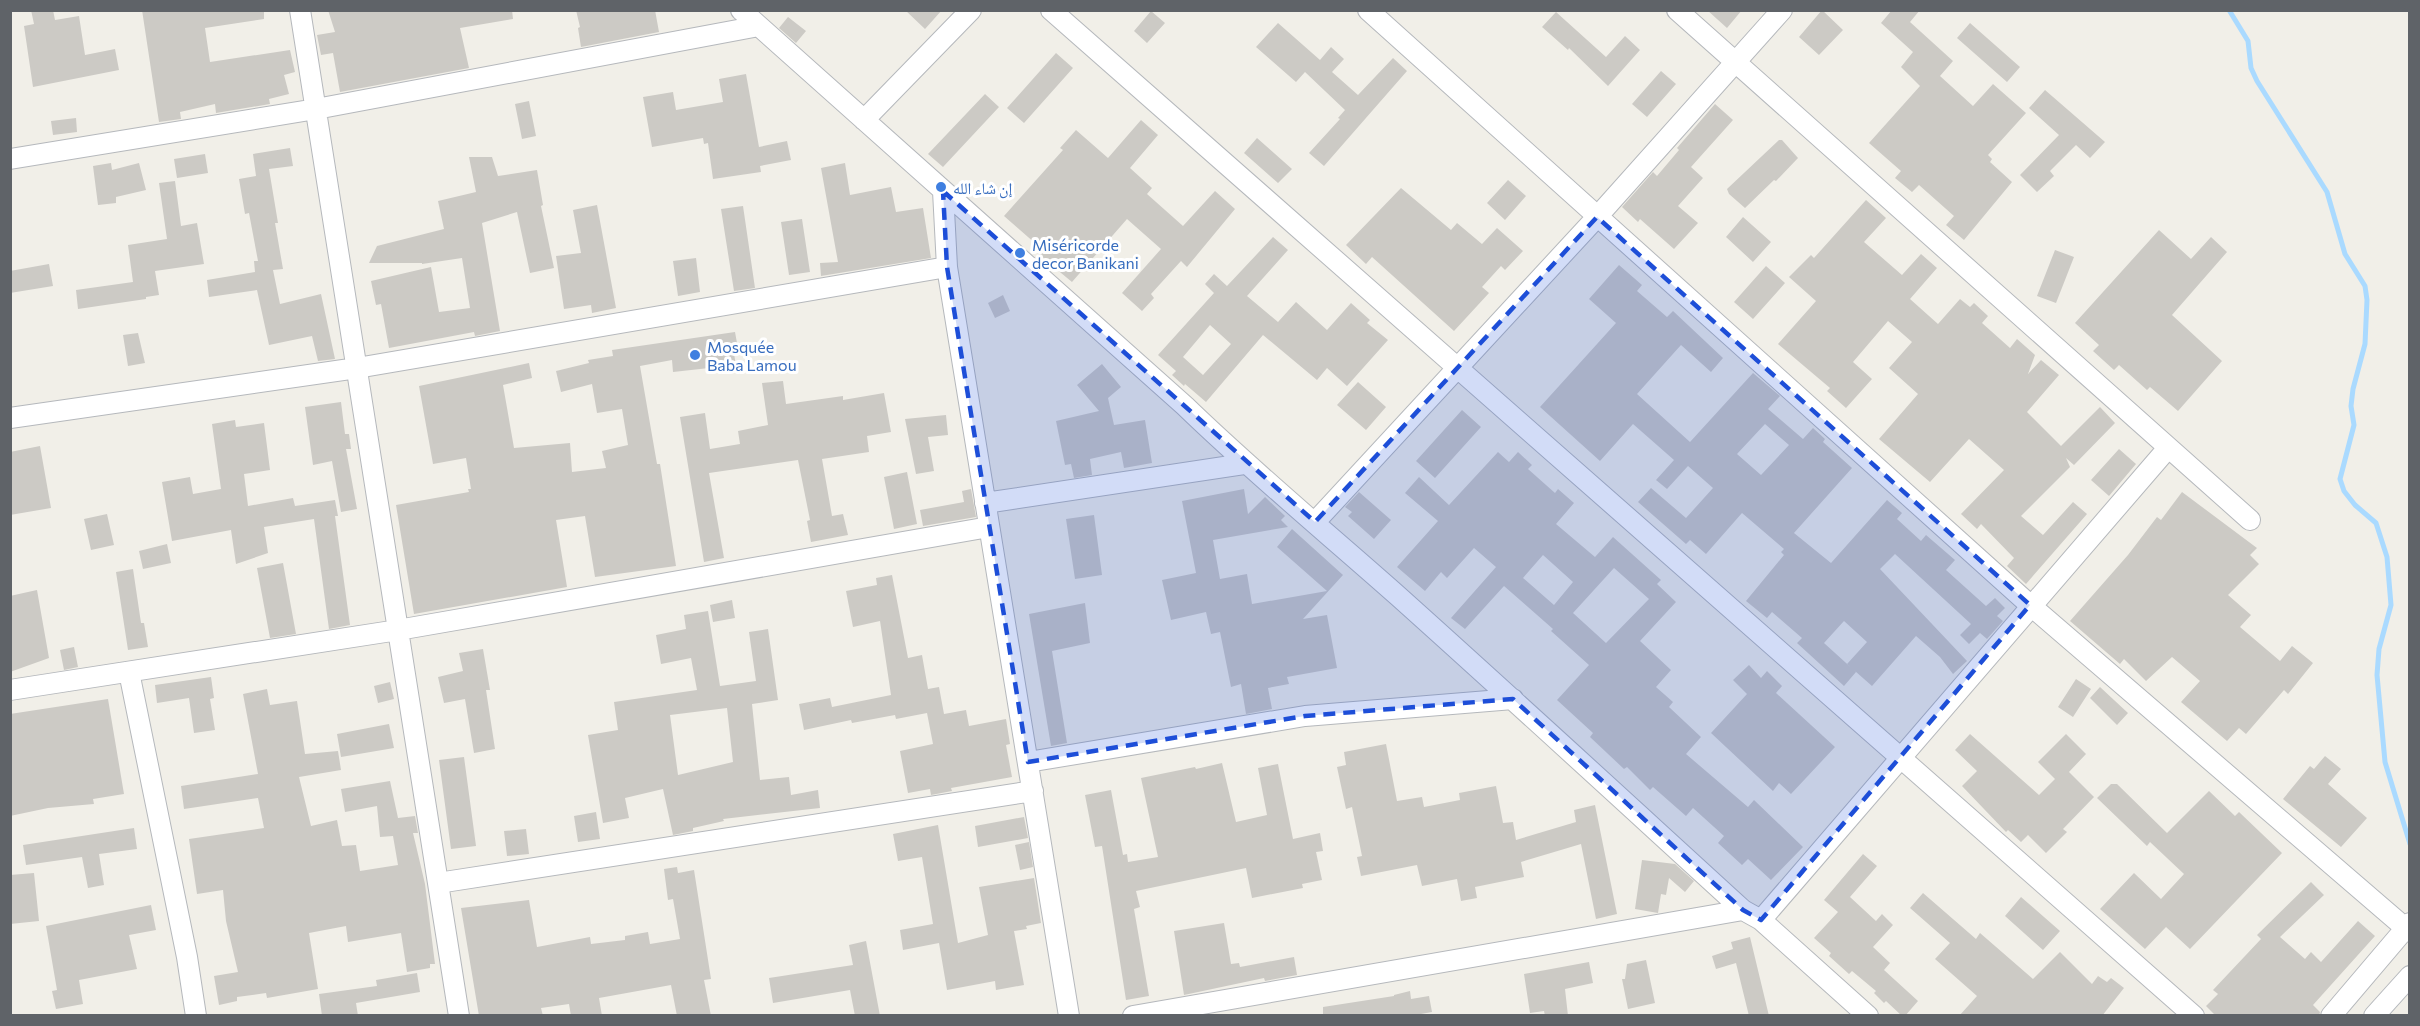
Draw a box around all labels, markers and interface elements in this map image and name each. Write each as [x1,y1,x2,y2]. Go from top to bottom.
place label: إن شاء الله [953,178,1012,199]
marker: إن شاء الله [934,180,948,194]
place label: Miséricorde decor Banikani [1032,235,1139,272]
marker: Miséricorde decor Banikani [1013,246,1027,260]
place label: Mosquée Baba Lamou [707,337,797,374]
marker: Mosquée Baba Lamou [688,348,702,362]

